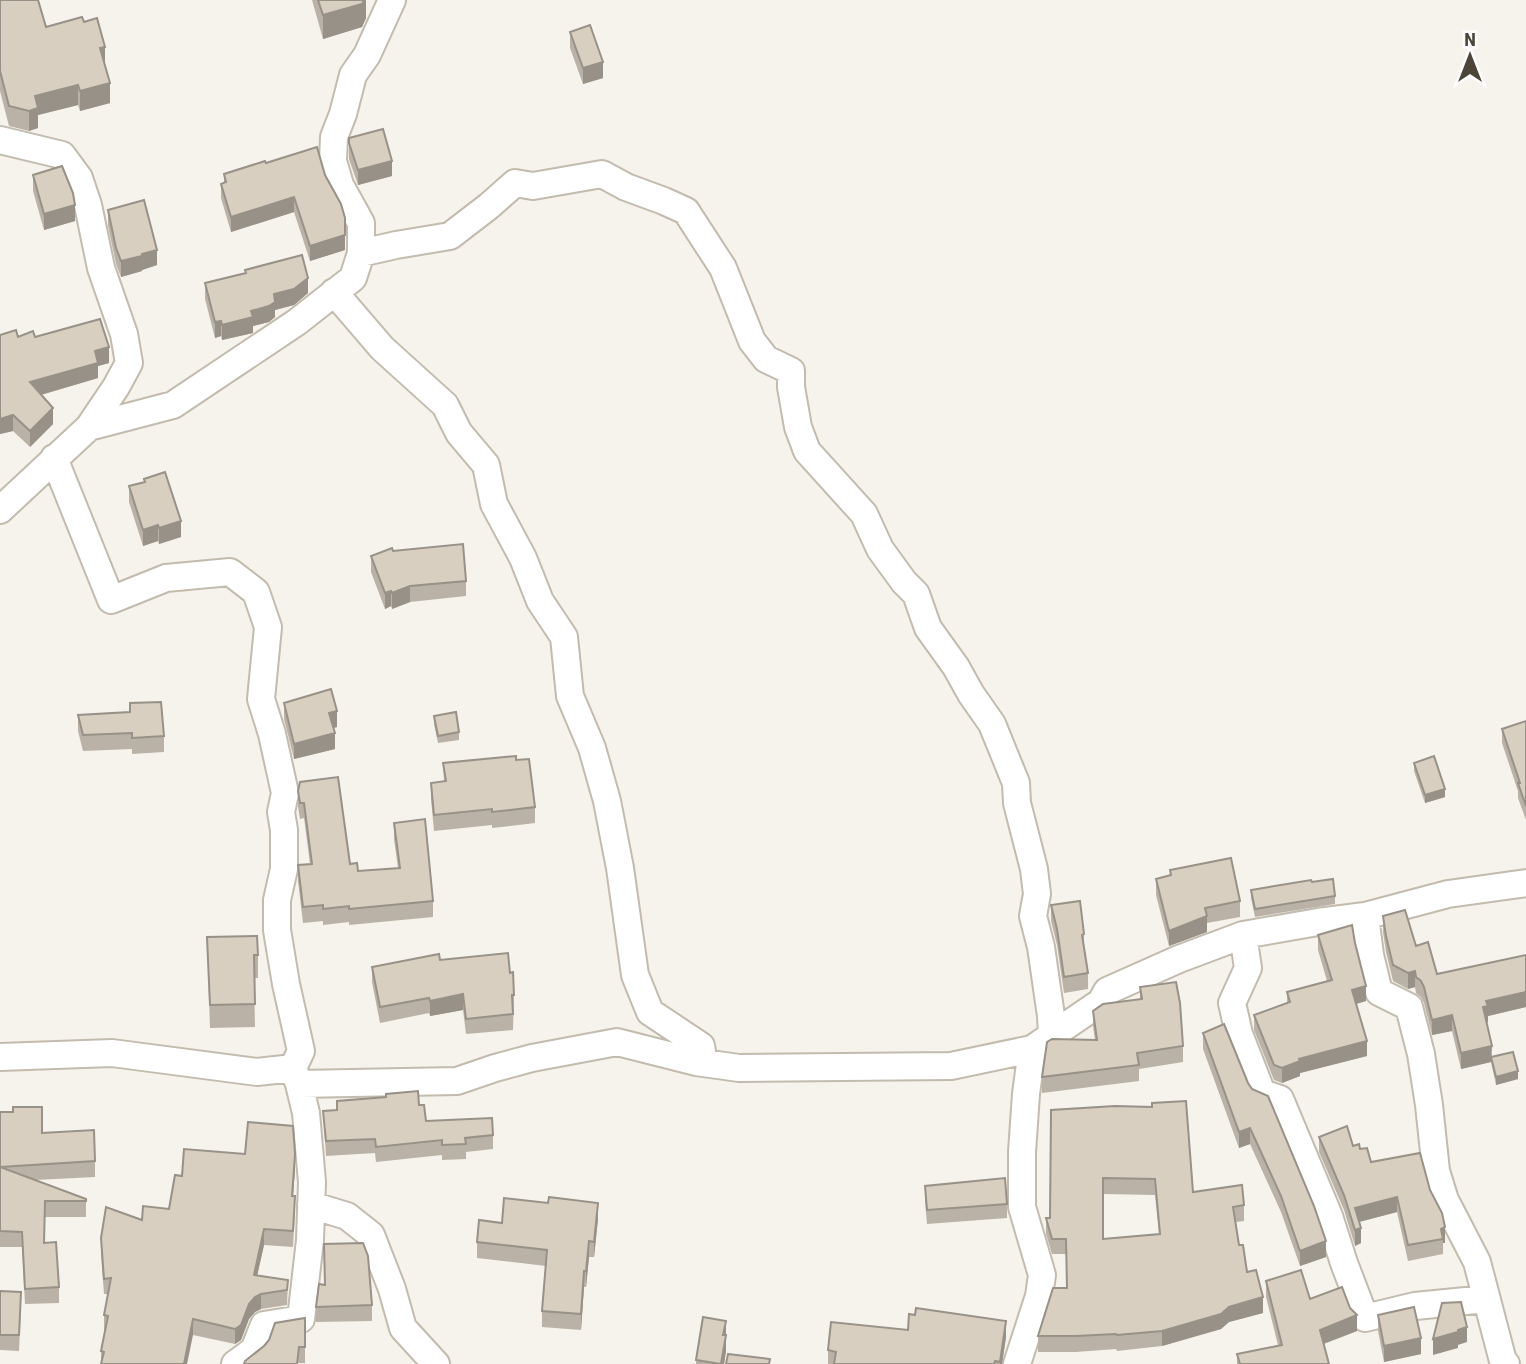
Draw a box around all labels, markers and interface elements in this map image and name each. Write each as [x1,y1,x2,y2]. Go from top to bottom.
north arrow [1435,21,1505,91]
text: N [1464,28,1476,51]

